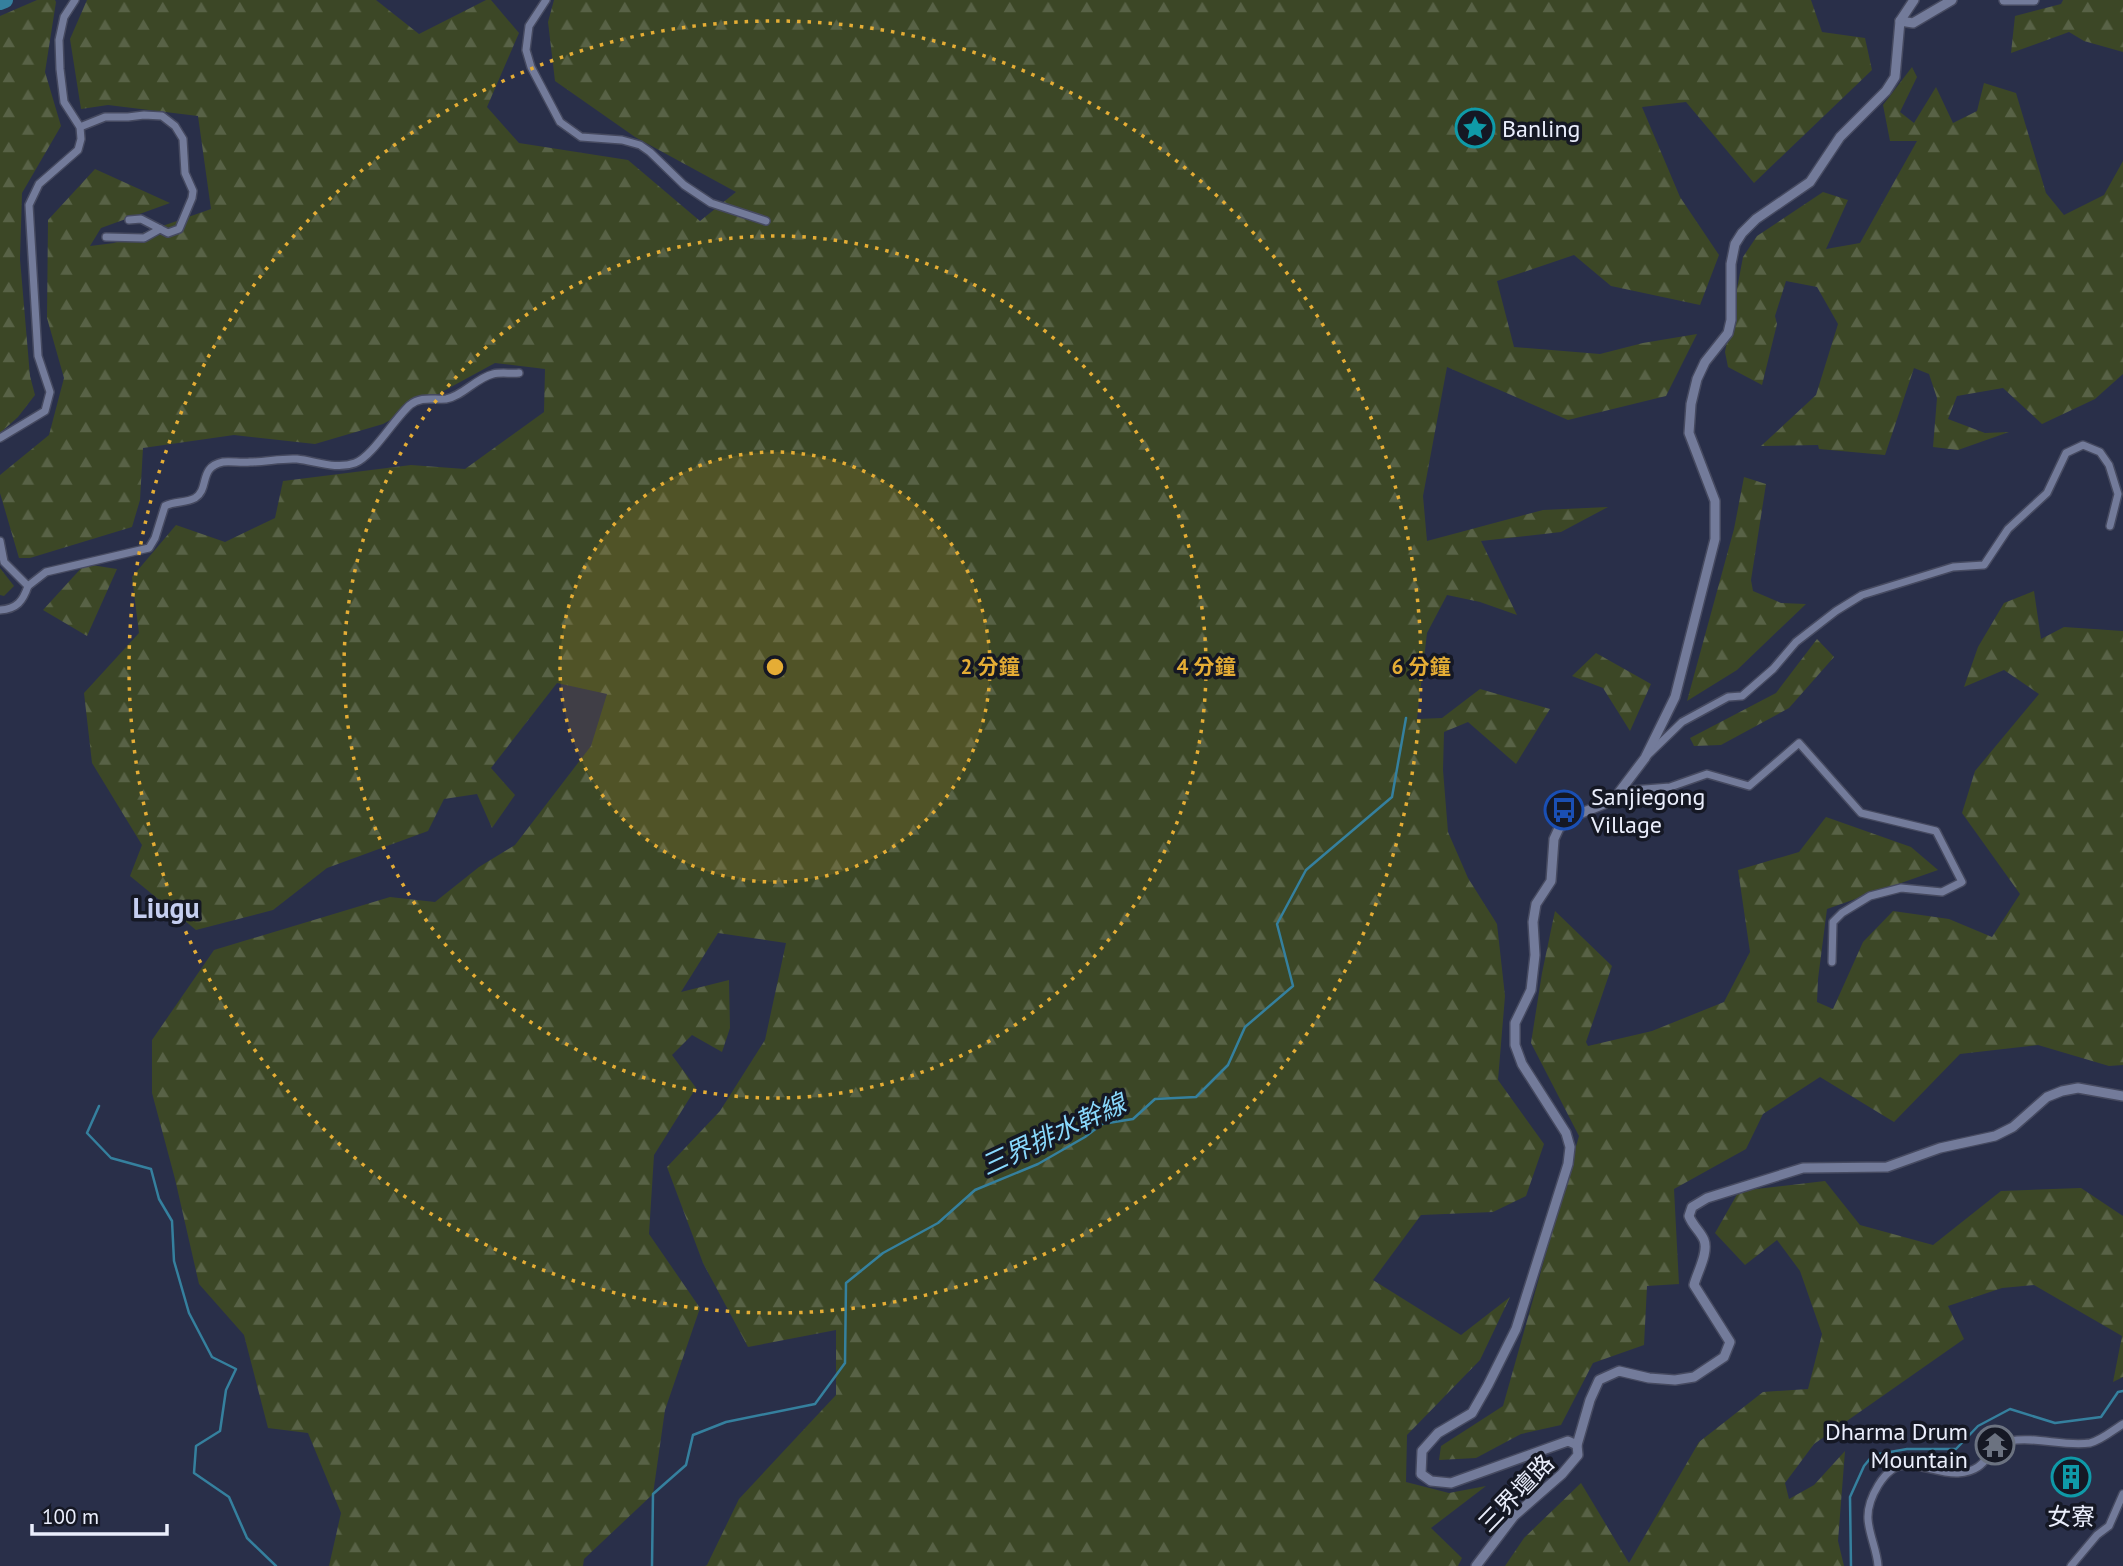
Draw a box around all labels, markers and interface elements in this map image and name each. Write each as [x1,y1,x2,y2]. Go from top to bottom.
place icon: Banling [1454,107,1496,149]
place label: Banling [1502,113,1581,144]
text: 2 分鐘 [960,653,1020,680]
text: 4 分鐘 [1176,653,1236,680]
text: 6 分鐘 [1391,653,1451,680]
centre of rings [763,655,787,679]
place label: Sanjiegong Village [1590,781,1705,840]
bus stop icon: Sanjiegong Village [1543,789,1585,831]
district label: Liugu [132,889,200,926]
water label: 三界排水幹線 [975,1085,1133,1182]
place label: Dharma Drum Mountain [1825,1416,1968,1475]
temple icon: Dharma Drum Mountain [1974,1424,2016,1466]
street label: 三界壇路 [1472,1448,1560,1538]
building icon: 女寮 [2050,1456,2092,1498]
scale bar [32,1492,166,1536]
place label: 女寮 [2047,1501,2095,1532]
text: 100 m [42,1503,99,1530]

